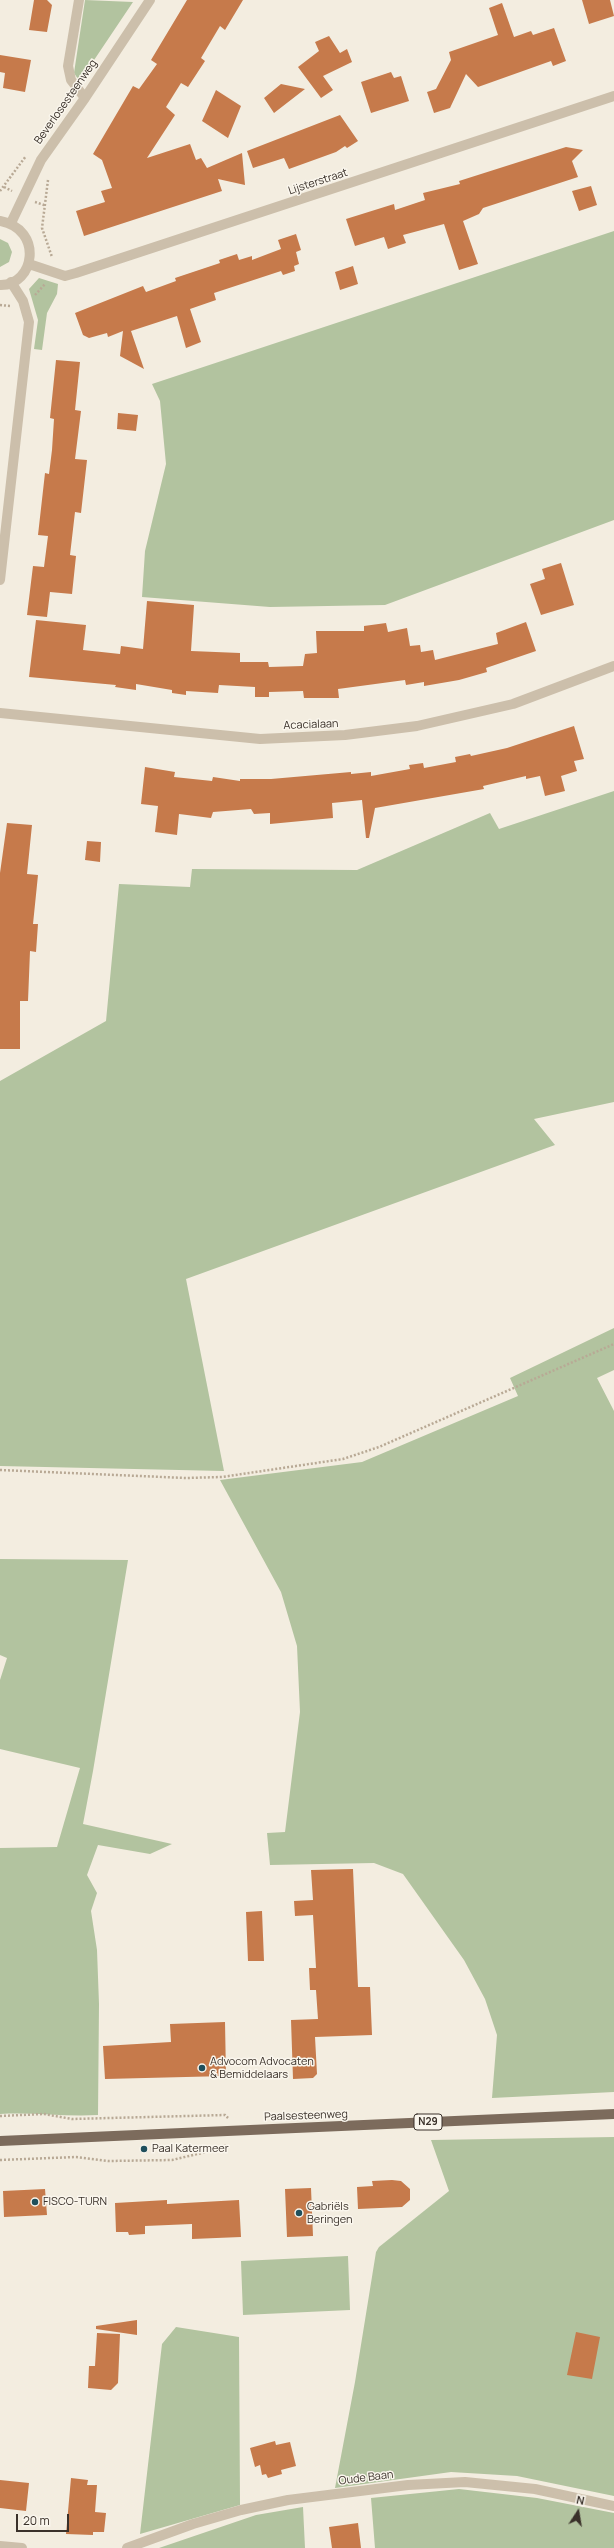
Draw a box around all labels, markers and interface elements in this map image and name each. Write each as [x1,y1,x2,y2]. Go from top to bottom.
street label: Beverlosesteenweg [32,57,100,147]
street label: Lijsterstraat [287,166,349,198]
street label: Acacialaan [283,717,339,733]
place label: Advocom Advocaten & Bemiddelaars [210,2055,314,2081]
marker: Advocom Advocaten & Bemiddelaars [197,2063,207,2073]
street label: Paalsesteenweg [264,2108,348,2124]
road number: N29 [414,2114,442,2130]
place label: Paal Katermeer [152,2142,229,2156]
marker: Paal Katermeer [139,2144,149,2154]
place label: FISCO-TURN [43,2195,107,2209]
marker: FISCO-TURN [30,2197,40,2207]
place label: Gabriëls Beringen [307,2200,353,2226]
marker: Gabriëls Beringen [294,2208,304,2218]
street label: Oude Baan [338,2468,394,2488]
north arrow [558,2492,598,2532]
text: N [575,2492,586,2508]
scale bar [18,2506,71,2532]
text: 20 m [23,2512,50,2529]

